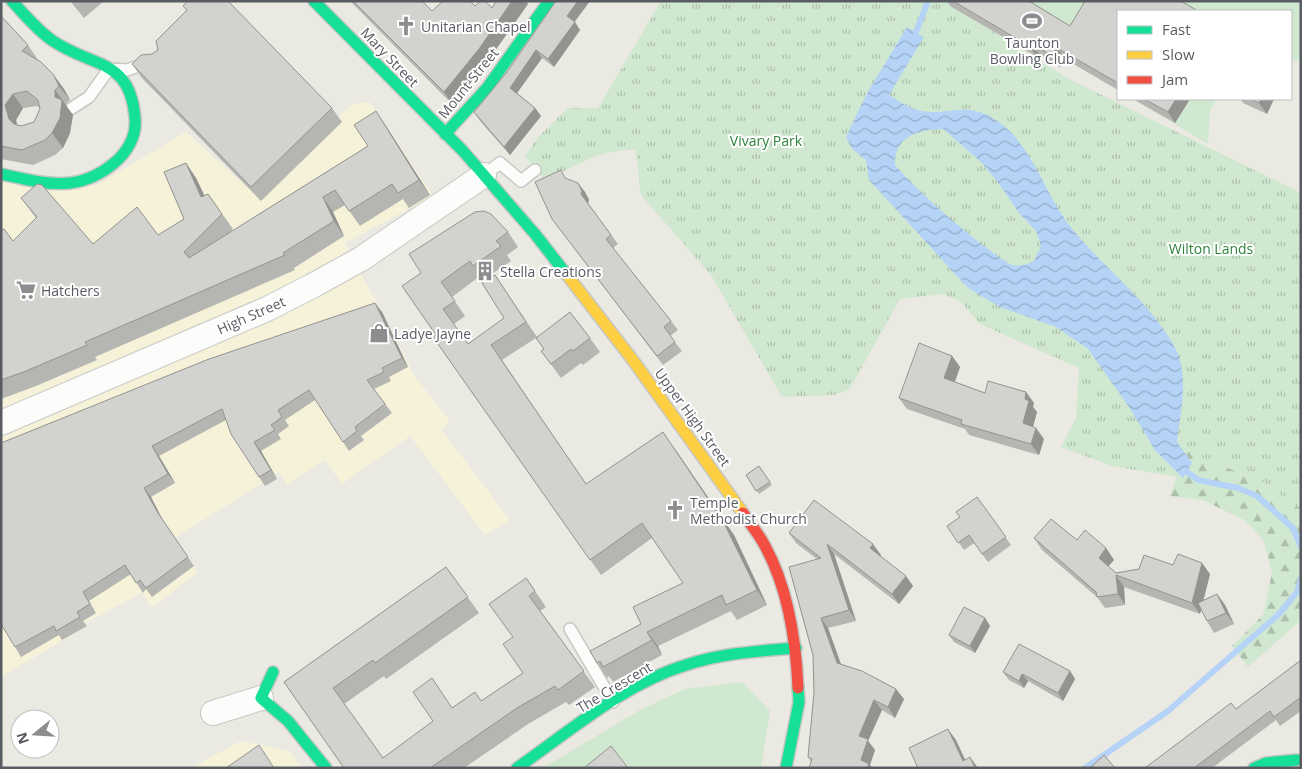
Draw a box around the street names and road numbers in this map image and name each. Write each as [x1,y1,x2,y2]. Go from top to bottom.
street label: Mary Street [357,23,423,91]
street label: Mount Street [434,44,502,122]
street label: High Street [214,292,288,338]
street label: Upper High Street [651,364,735,470]
street label: The Crescent [573,657,655,717]

